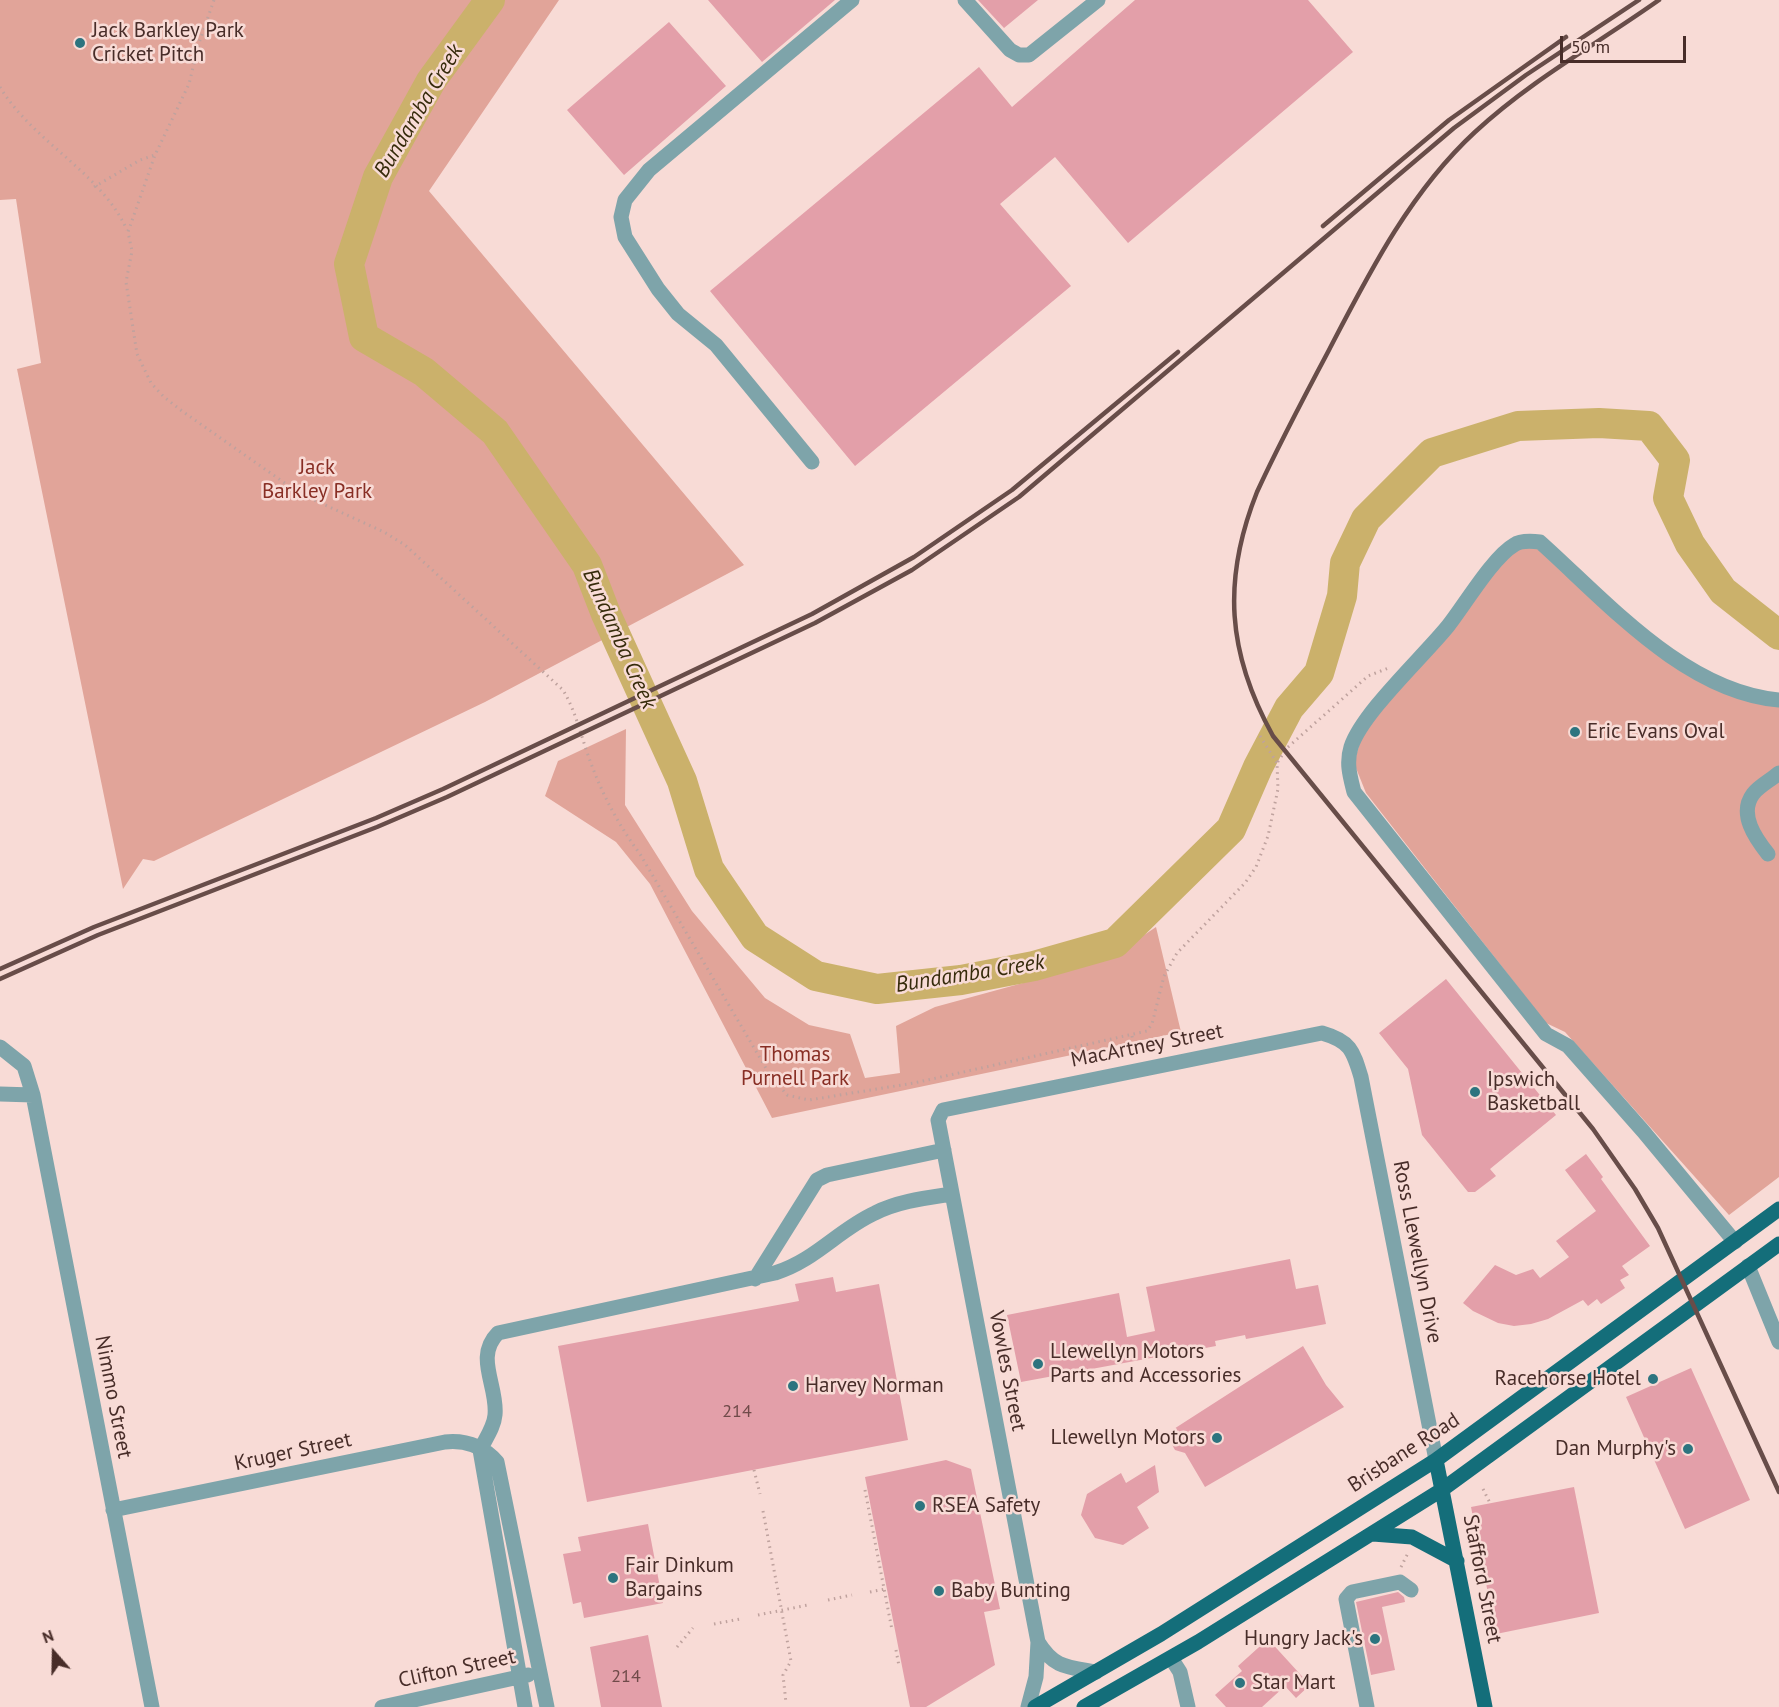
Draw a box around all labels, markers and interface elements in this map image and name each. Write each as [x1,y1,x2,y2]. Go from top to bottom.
place label: Jack Barkley Park Cricket Pitch [92,18,244,68]
scale bar [1563,24,1689,62]
text: 50 m [1571,35,1610,58]
marker: Jack Barkley Park Cricket Pitch [73,36,87,50]
water label: Bundamba Creek [369,40,469,182]
park label: Jack Barkley Park [262,455,372,505]
water label: Bundamba Creek [576,565,662,713]
place label: Eric Evans Oval [1587,719,1725,745]
marker: Eric Evans Oval [1568,725,1582,739]
water label: Bundamba Creek [894,949,1046,999]
street label: MacArtney Street [1069,1019,1225,1073]
park label: Thomas Purnell Park [741,1042,849,1092]
place label: Ipswich Basketball [1487,1067,1580,1117]
marker: Ipswich Basketball [1468,1085,1482,1099]
street label: Ross Llewellyn Drive [1387,1159,1447,1345]
street label: Vowles Street [983,1309,1031,1433]
street label: Nimmo Street [89,1334,137,1460]
place label: Llewellyn Motors Parts and Accessories [1050,1339,1241,1389]
marker: Llewellyn Motors Parts and Accessories [1031,1357,1045,1371]
place label: Racehorse Hotel [1495,1366,1641,1392]
marker: Racehorse Hotel [1646,1372,1660,1386]
place label: Harvey Norman [805,1373,944,1399]
marker: Harvey Norman [786,1379,800,1393]
house number: 214 [722,1401,752,1423]
street label: Brisbane Road [1344,1408,1464,1498]
place label: Llewellyn Motors [1051,1425,1205,1451]
street label: Kruger Street [232,1427,354,1477]
marker: Llewellyn Motors [1210,1431,1224,1445]
place label: Dan Murphy's [1555,1436,1676,1462]
marker: Dan Murphy's [1681,1442,1695,1456]
place label: RSEA Safety [932,1493,1040,1519]
marker: RSEA Safety [913,1499,927,1513]
street label: Stafford Street [1457,1512,1507,1646]
place label: Fair Dinkum Bargains [625,1553,734,1603]
marker: Fair Dinkum Bargains [606,1571,620,1585]
place label: Baby Bunting [951,1578,1071,1604]
marker: Baby Bunting [932,1584,946,1598]
north arrow [24,1623,84,1683]
text: N [39,1625,56,1647]
place label: Hungry Jack's [1244,1626,1363,1652]
marker: Hungry Jack's [1368,1632,1382,1646]
street label: Clifton Street [396,1644,518,1694]
house number: 214 [611,1666,641,1688]
place label: Star Mart [1252,1670,1335,1696]
marker: Star Mart [1233,1676,1247,1690]

